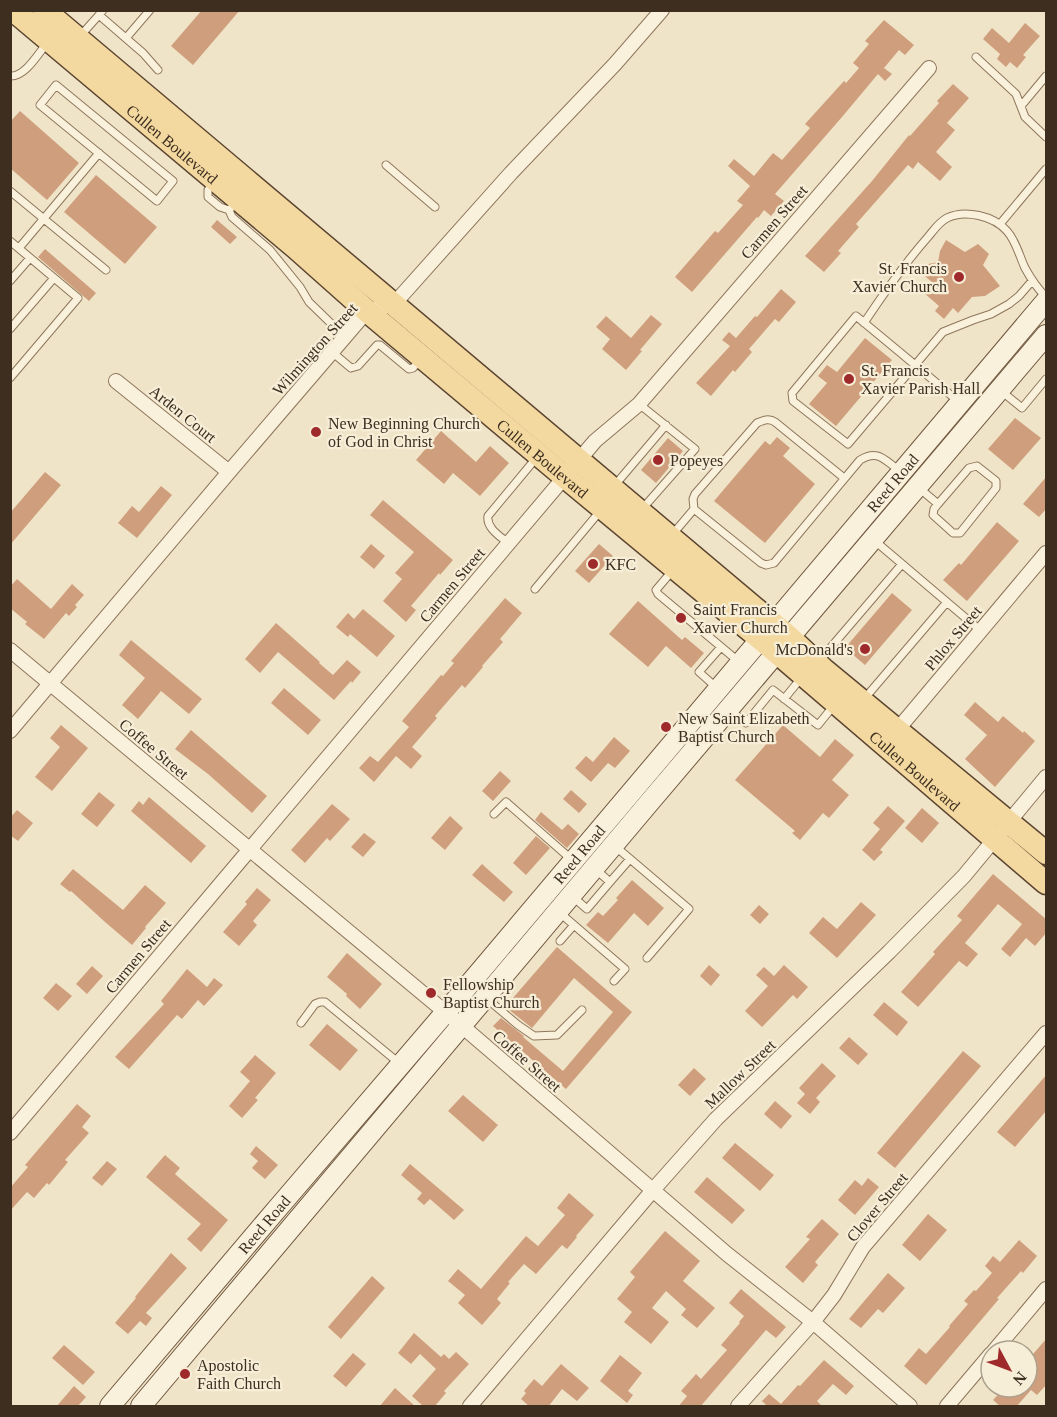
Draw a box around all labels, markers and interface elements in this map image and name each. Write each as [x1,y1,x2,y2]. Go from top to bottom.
street label: Cullen Boulevard [123,101,221,187]
street label: Carmen Street [737,181,811,262]
place label: St. Francis Xavier Church [852,260,947,295]
marker: St. Francis Xavier Church [952,270,966,284]
street label: Wilmington Street [269,299,362,399]
place label: St. Francis Xavier Parish Hall [861,362,981,397]
marker: St. Francis Xavier Parish Hall [842,372,856,386]
street label: Arden Court [146,382,220,446]
place label: New Beginning Church of God in Christ [328,415,480,450]
street label: Cullen Boulevard [494,415,592,501]
marker: New Beginning Church of God in Christ [309,425,323,439]
street label: Reed Road [863,450,922,515]
place label: Popeyes [670,452,723,470]
marker: Popeyes [651,453,665,467]
street label: Carmen Street [416,544,488,626]
place label: KFC [605,556,636,573]
marker: KFC [586,557,600,571]
place label: Saint Francis Xavier Church [693,601,788,636]
street label: Phlox Street [921,602,985,674]
marker: Saint Francis Xavier Church [674,611,688,625]
place label: McDonald's [775,641,853,658]
marker: McDonald's [858,642,872,656]
place label: New Saint Elizabeth Baptist Church [678,710,810,746]
street label: Coffee Street [116,715,192,783]
marker: New Saint Elizabeth Baptist Church [659,720,673,734]
street label: Cullen Boulevard [866,727,964,814]
street label: Reed Road [550,822,608,887]
street label: Carmen Street [102,915,174,997]
place label: Fellowship Baptist Church [443,976,539,1012]
marker: Fellowship Baptist Church [424,986,438,1000]
street label: Coffee Street [490,1027,565,1096]
street label: Mallow Street [701,1036,779,1112]
street label: Clover Street [843,1169,911,1245]
street label: Reed Road [235,1192,293,1257]
north arrow [979,1339,1039,1399]
place label: Apostolic Faith Church [197,1357,281,1392]
marker: Apostolic Faith Church [178,1367,192,1381]
text: N [1009,1369,1030,1389]

